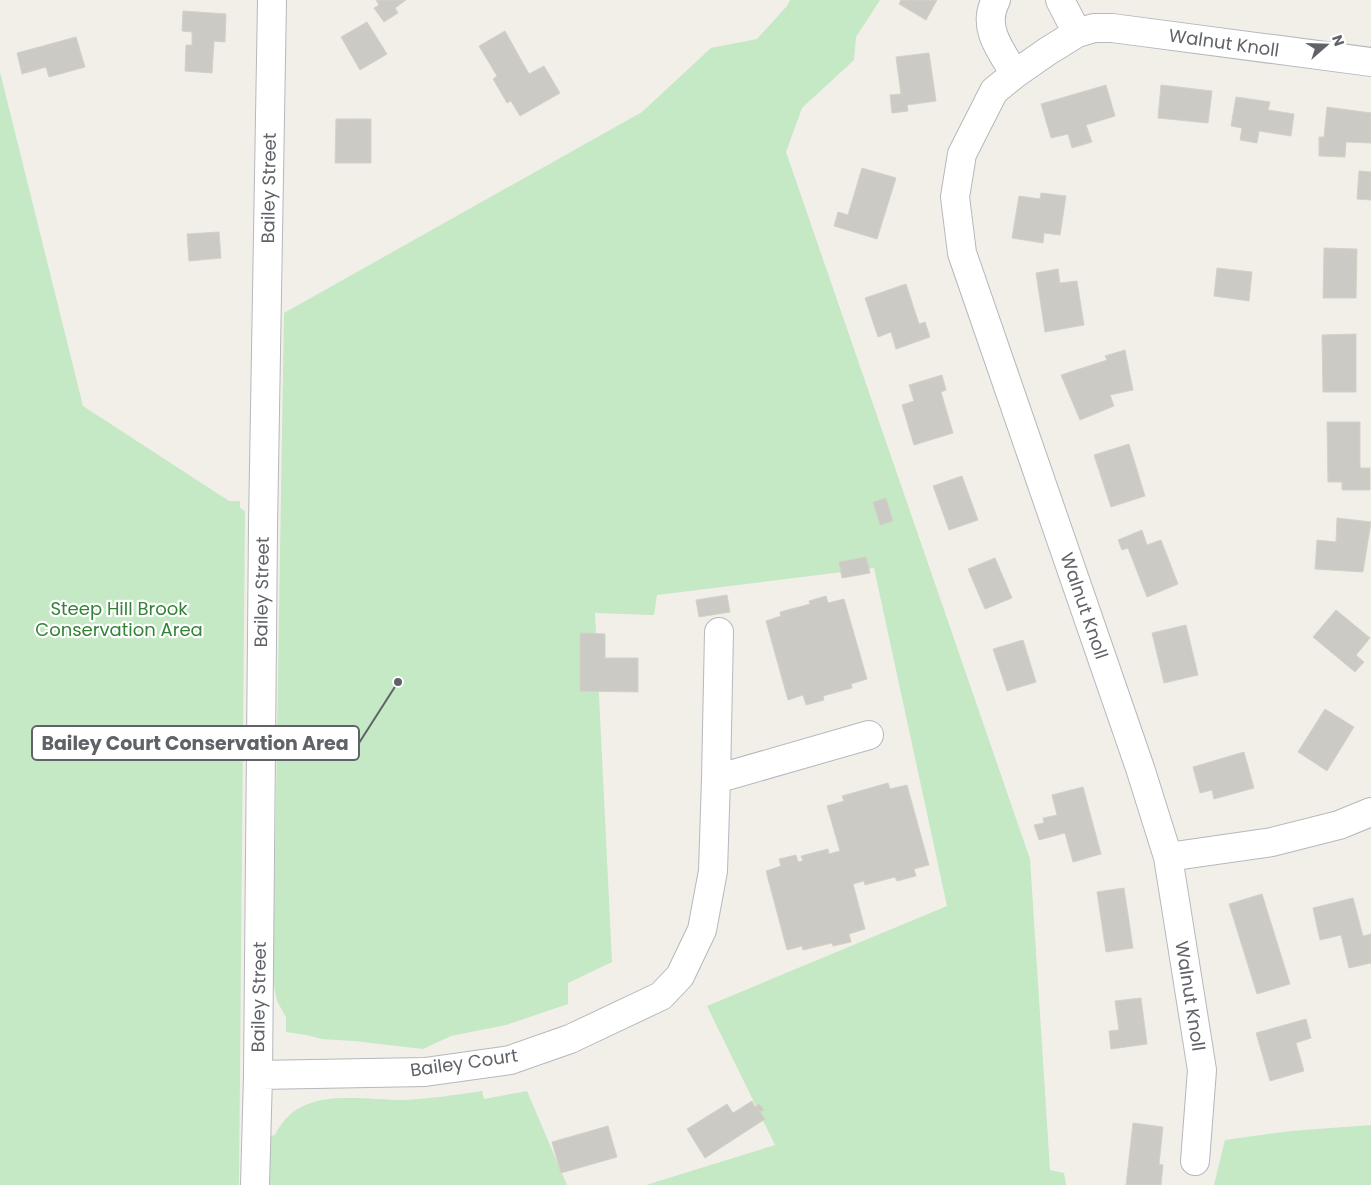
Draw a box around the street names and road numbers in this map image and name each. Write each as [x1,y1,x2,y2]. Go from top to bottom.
street label: Walnut Knoll [1167,22,1281,63]
street label: Bailey Street [255,132,282,244]
street label: Bailey Street [248,536,275,648]
street label: Walnut Knoll [1055,549,1114,663]
street label: Walnut Knoll [1169,939,1212,1053]
street label: Bailey Street [245,941,272,1053]
street label: Bailey Court [409,1043,519,1082]

